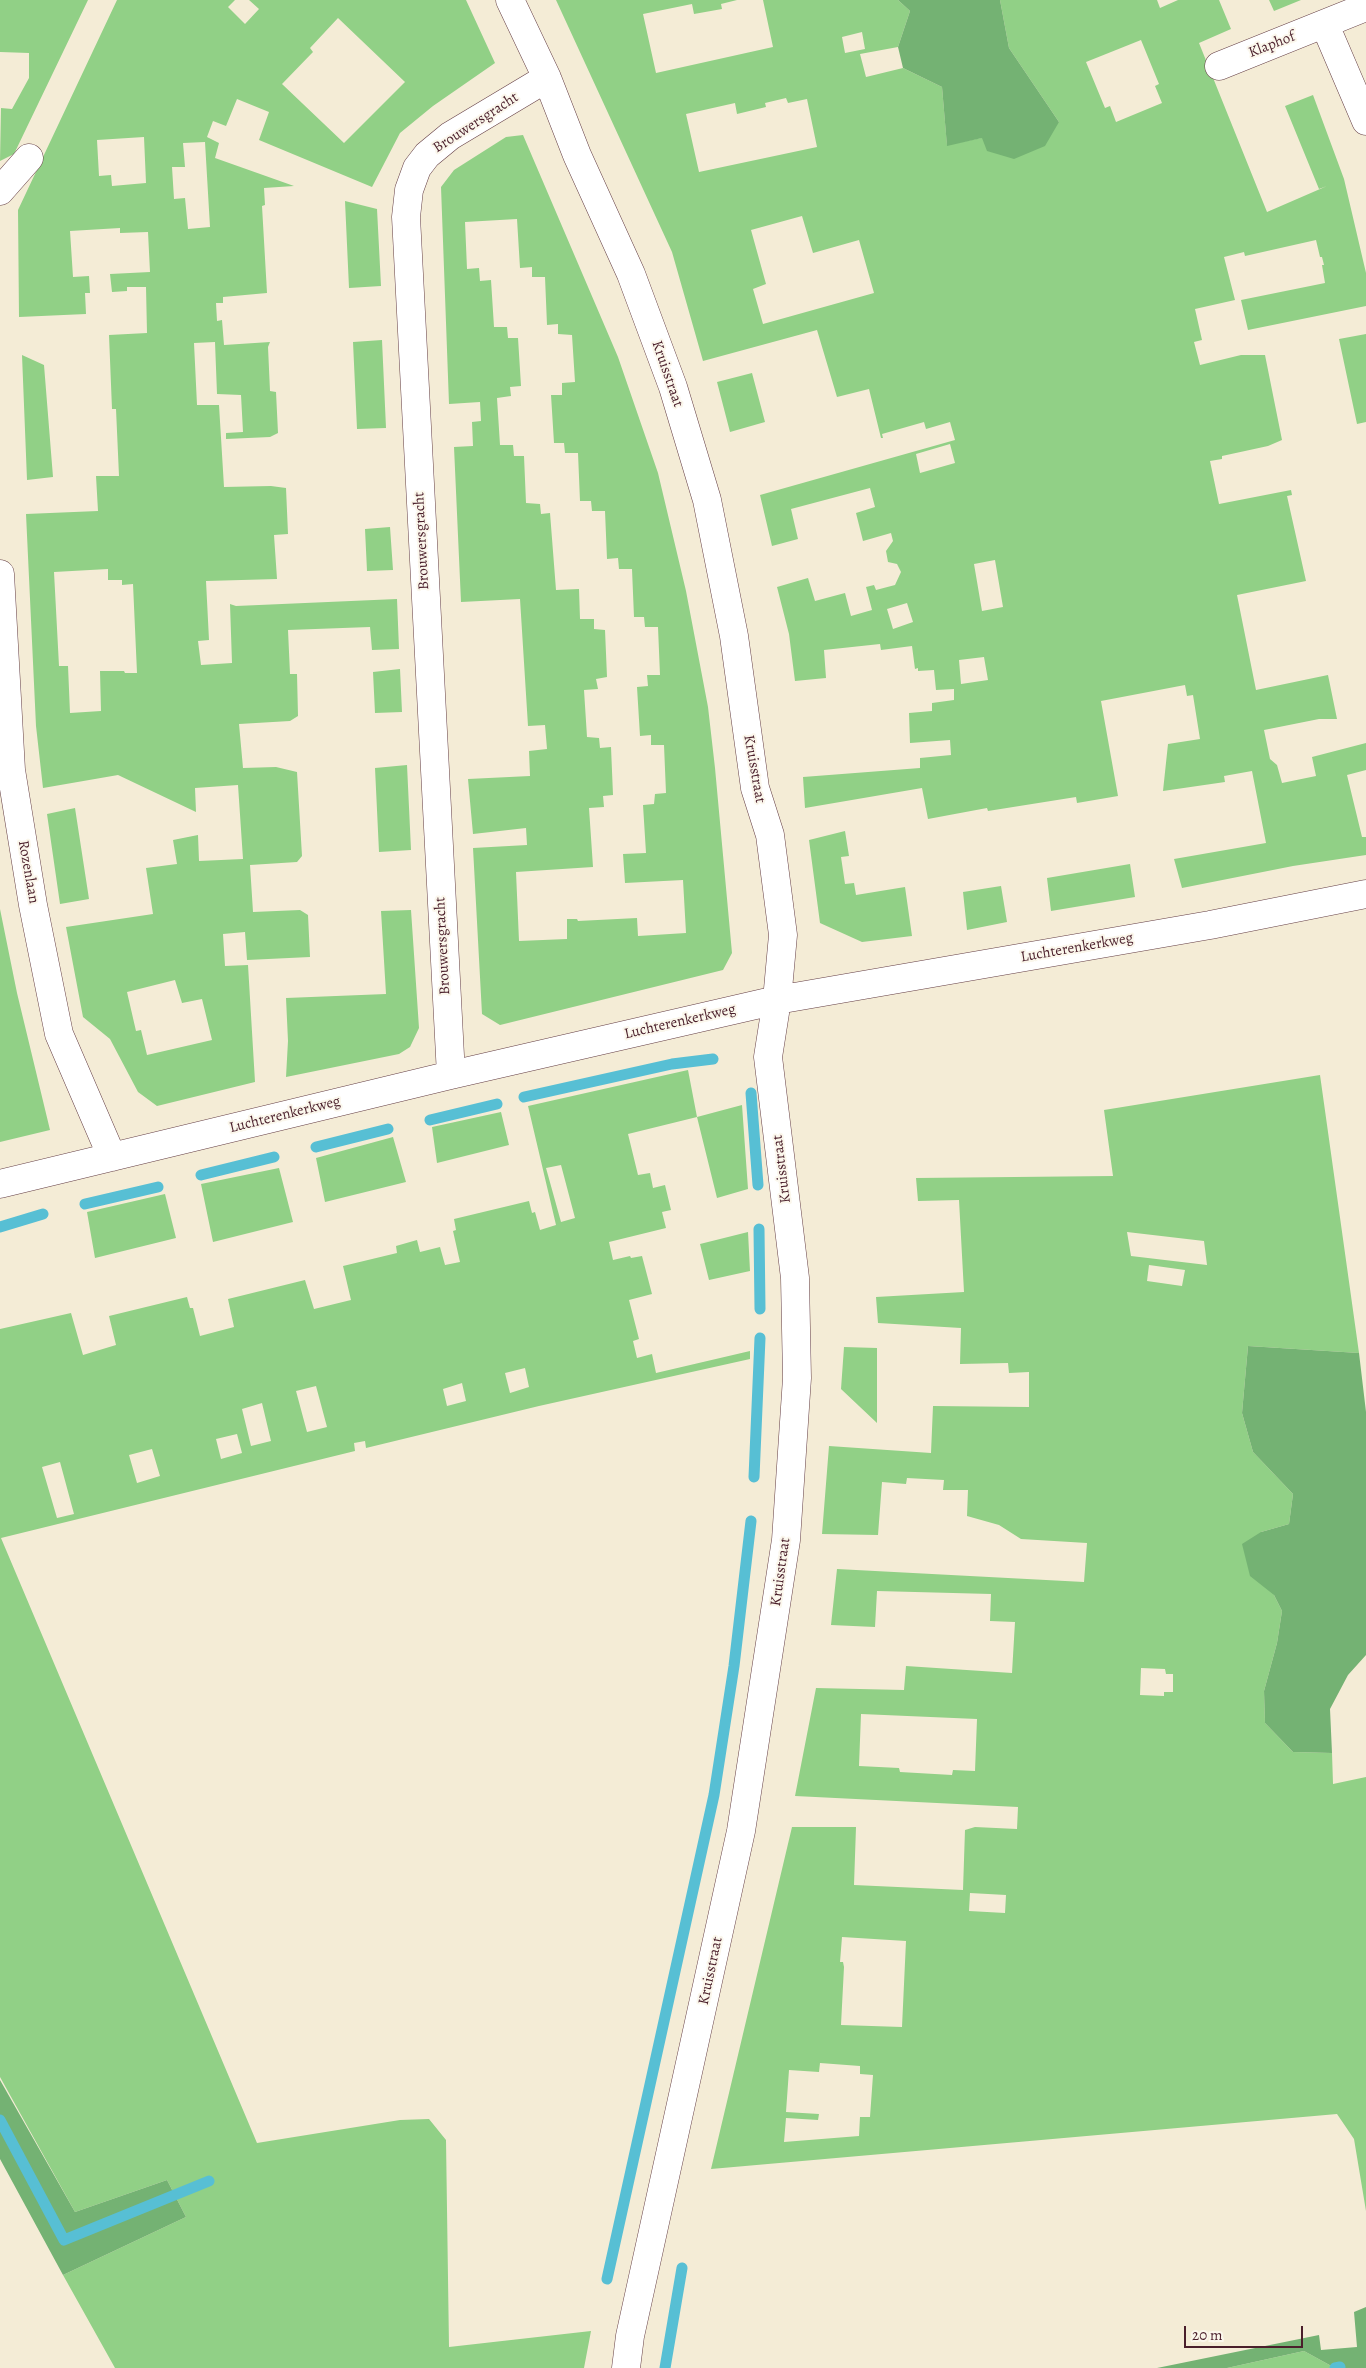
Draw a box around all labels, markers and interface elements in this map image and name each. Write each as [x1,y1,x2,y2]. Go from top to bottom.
street label: Klaphof [1246,28,1298,62]
street label: Brouwersgracht [430,89,522,157]
street label: Kruisstraat [647,338,687,410]
street label: Brouwersgracht [410,491,434,591]
street label: Kruisstraat [739,733,769,805]
street label: Rozenlaan [14,839,42,905]
street label: Brouwersgracht [431,896,455,996]
street label: Luchterenkerkweg [1019,929,1135,967]
street label: Luchterenkerkweg [623,1000,737,1044]
street label: Luchterenkerkweg [228,1093,342,1137]
street label: Kruisstraat [769,1134,795,1204]
street label: Kruisstraat [767,1537,795,1607]
street label: Kruisstraat [695,1935,727,2007]
scale bar [1186,2316,1305,2348]
text: 20 m [1192,2325,1223,2345]

